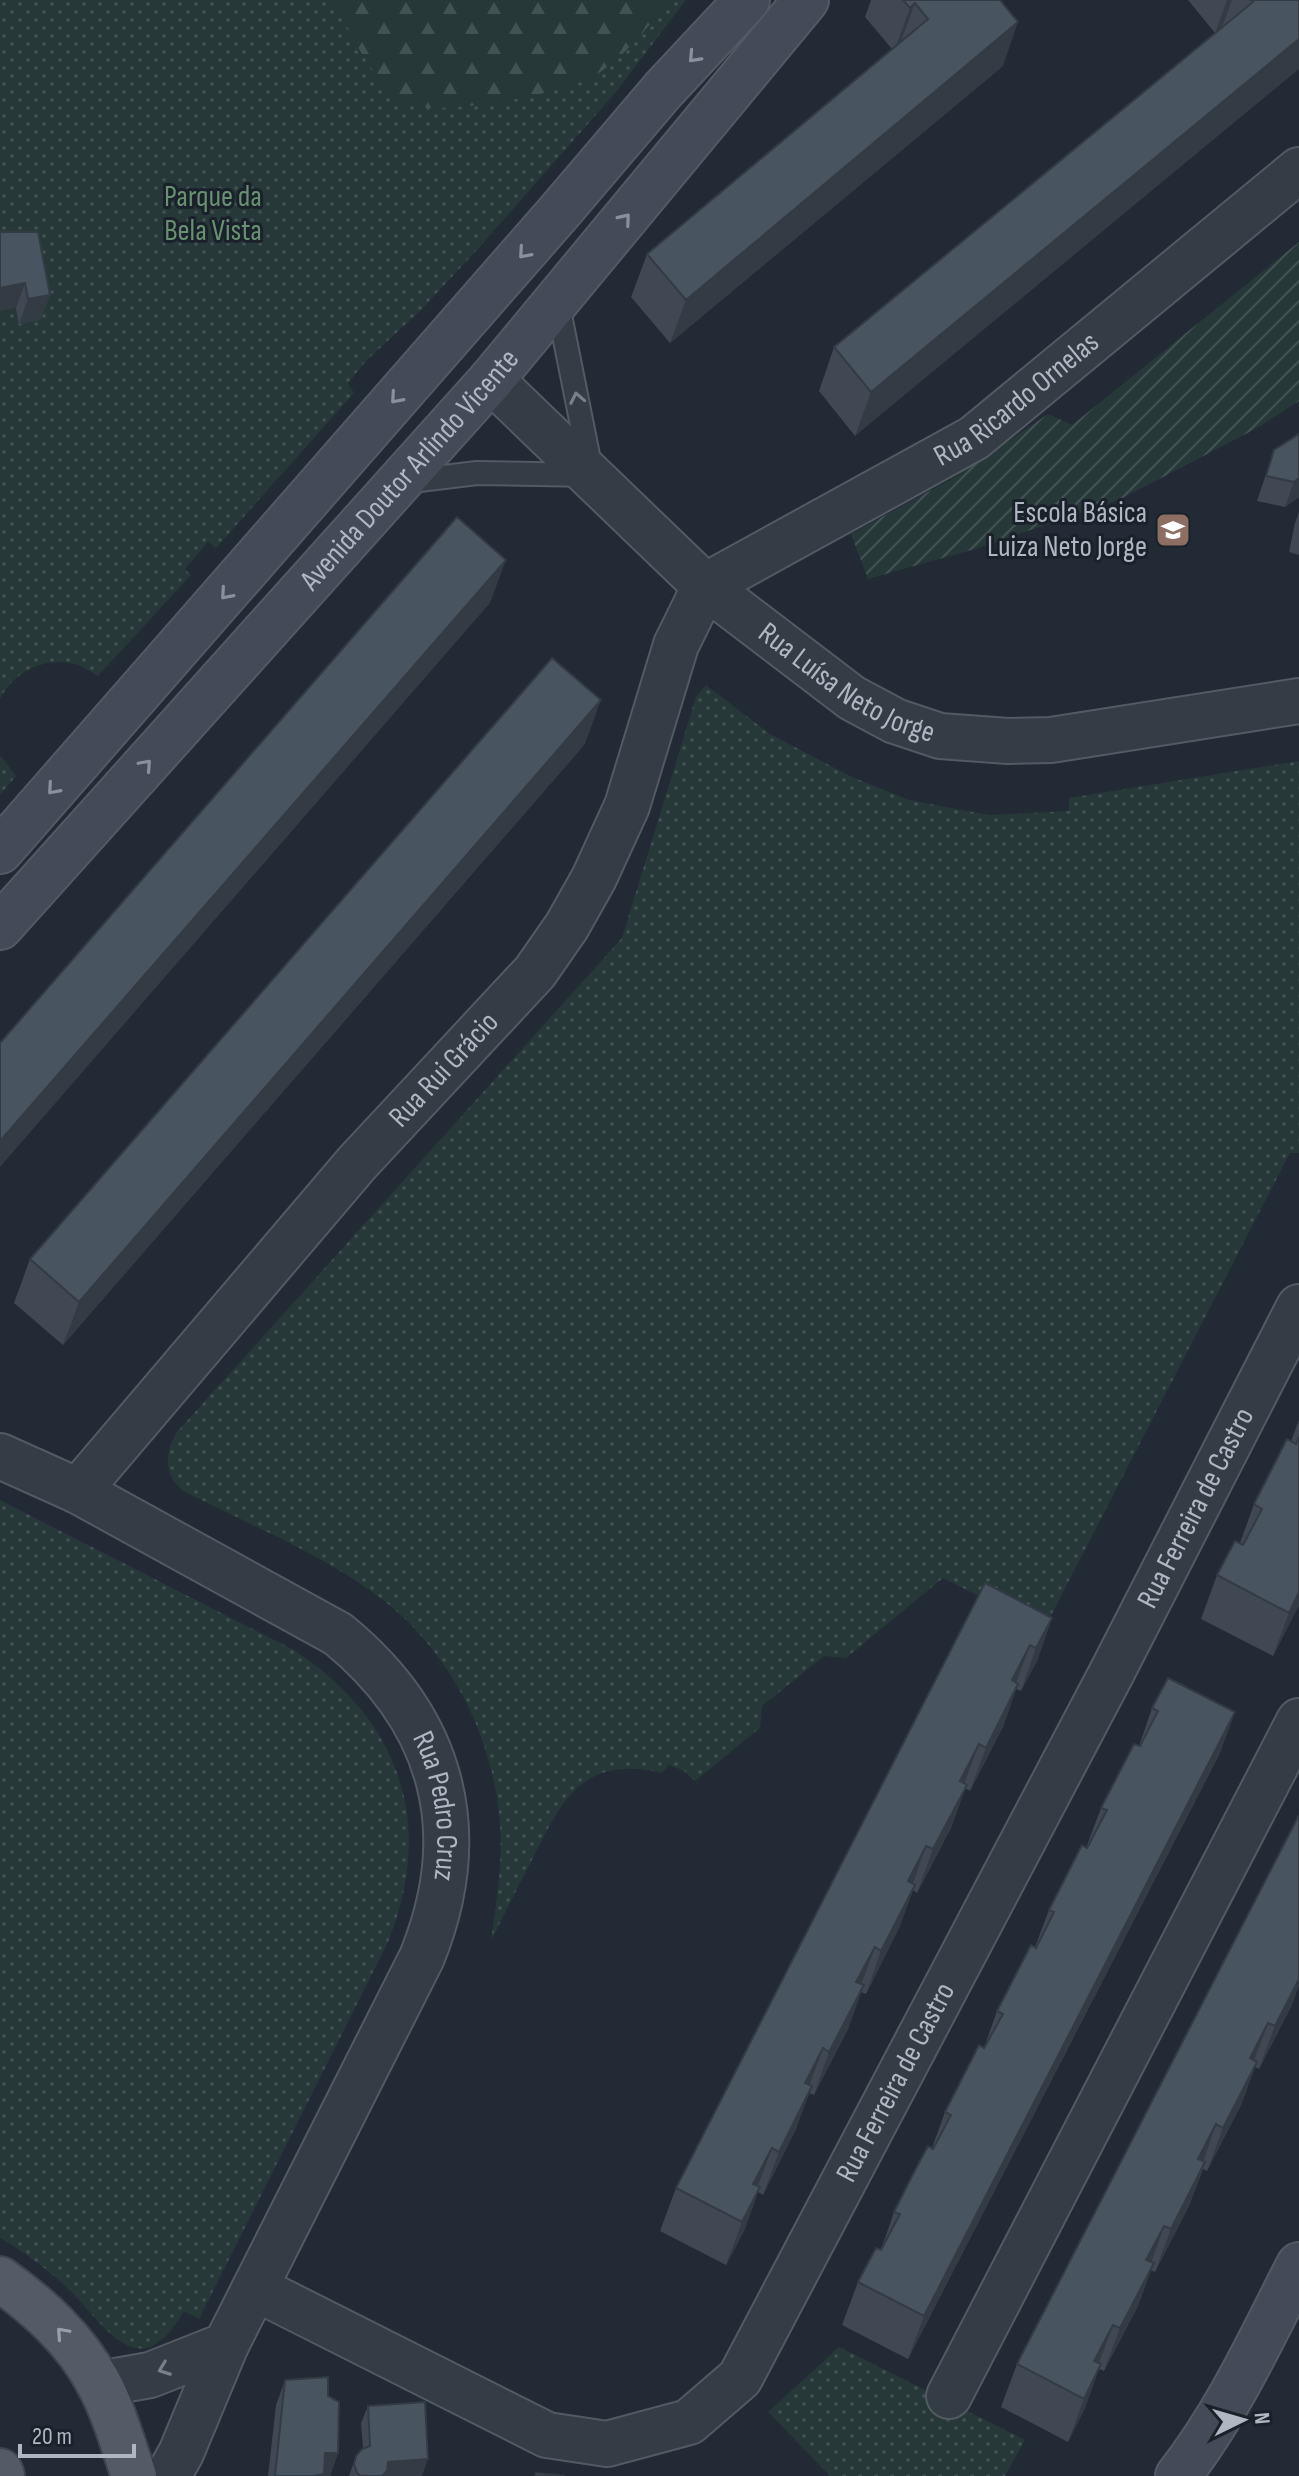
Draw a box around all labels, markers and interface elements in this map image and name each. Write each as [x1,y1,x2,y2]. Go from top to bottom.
one-way arrow [688,48,703,62]
park label: Parque da Bela Vista [164,179,262,249]
one-way arrow [615,213,630,228]
one-way arrow [519,244,533,259]
street label: Rua Ricardo Ornelas [928,324,1106,474]
street label: Avenida Doutor Arlindo Vicente [292,342,527,599]
one-way arrow [391,389,406,403]
one-way arrow [569,391,586,405]
place label: Escola Básica Luiza Neto Jorge [987,495,1147,565]
school or university icon: Escola Básica Luiza Neto Jorge [1154,511,1192,549]
one-way arrow [221,585,235,600]
street label: Rua Luísa Neto Jorge [751,615,939,751]
one-way arrow [136,760,150,775]
one-way arrow [49,780,63,795]
street label: Rua Rui Grácio [381,1005,506,1135]
street label: Rua Ferreira de Castro [1130,1402,1262,1614]
street label: Rua Pedro Cruz [404,1725,464,1883]
street label: Rua Ferreira de Castro [829,1977,963,2188]
one-way arrow [57,2327,72,2342]
one-way arrow [158,2359,172,2376]
north arrow [1203,2380,1283,2460]
scale bar [20,2408,134,2458]
text: N [1247,2411,1275,2425]
text: 20 m [32,2422,72,2451]

